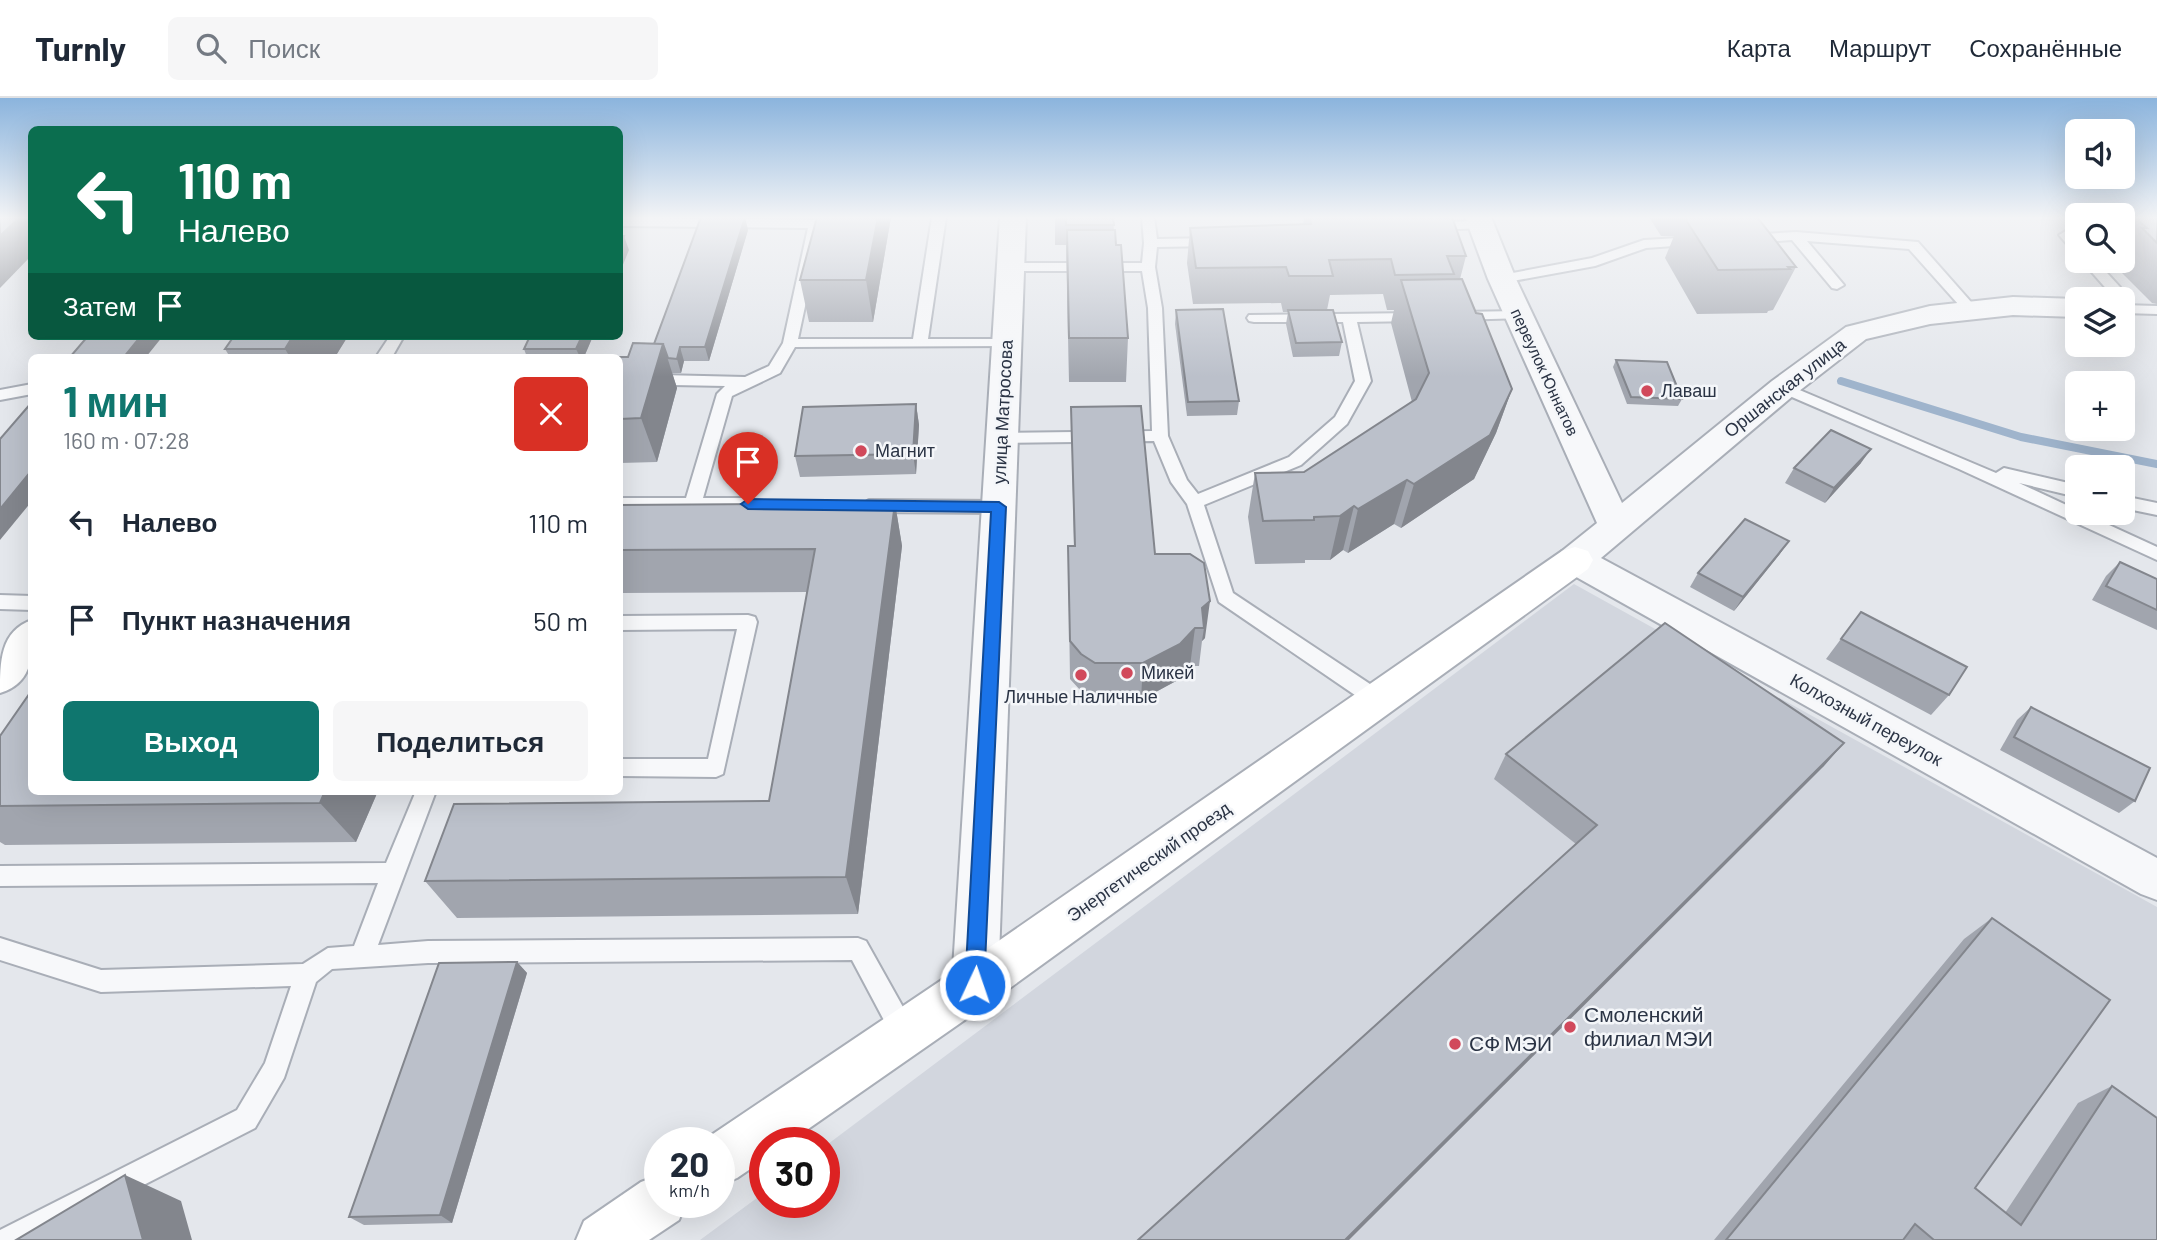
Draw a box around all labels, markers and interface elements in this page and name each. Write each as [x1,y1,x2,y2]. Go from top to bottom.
search box [168,17,658,80]
text: Turnly [35,28,126,68]
icon: search [192,29,230,67]
text: Поиск [248,32,320,63]
text: Карта [1727,33,1791,62]
text: Маршрут [1829,33,1931,62]
text: Сохранённые [1969,33,2122,62]
map controls [2065,119,2135,525]
button: sound [2065,119,2135,189]
text: 110 m [178,150,292,209]
icon: left [63,154,154,245]
button: search [2065,203,2135,273]
text: Налево [178,210,290,248]
icon: arrive [151,287,189,325]
button: layers [2065,287,2135,357]
text: Затем [63,290,137,321]
street label: переулок Юннатов [1508,305,1583,439]
street label: Оршанская улица [1719,332,1850,442]
street label: улица Матросова [987,338,1017,485]
button: + [2065,371,2135,441]
text: 1 мин [63,375,169,425]
button: close [514,377,588,451]
place label: Лаваш [1661,379,1717,401]
marker: Лаваш [1639,383,1655,399]
text: 160 m · 07:28 [63,426,190,454]
pin [718,432,778,504]
place label: Магнит [875,439,935,461]
icon: arrive [729,443,767,481]
marker: Магнит [853,443,869,459]
button: − [2065,455,2135,525]
icon: left [63,503,101,541]
text: Налево [122,506,217,537]
text: 110 m [528,507,588,538]
icon: arrive [63,601,101,639]
text: Пункт назначения [122,604,351,635]
text: 50 m [533,605,588,636]
place label: Микей [1141,661,1194,683]
marker: Микей [1119,665,1135,681]
marker: Личные Наличные [1073,667,1089,683]
street label: Колхозный переулок [1786,668,1947,770]
place label: Личные Наличные [1004,685,1158,707]
button: Выход [63,701,319,781]
button: Поделиться [333,701,588,781]
street label: Энергетический проезд [1062,796,1235,926]
position arrow [938,948,1012,1022]
place label: Смоленский филиал МЭИ [1584,1001,1713,1050]
marker: Смоленский филиал МЭИ [1562,1019,1578,1035]
place label: СФ МЭИ [1469,1030,1552,1055]
marker: СФ МЭИ [1447,1036,1463,1052]
speed limit sign: 30 [749,1127,840,1218]
text: 20 [670,1142,709,1184]
text: km/h [669,1179,710,1201]

